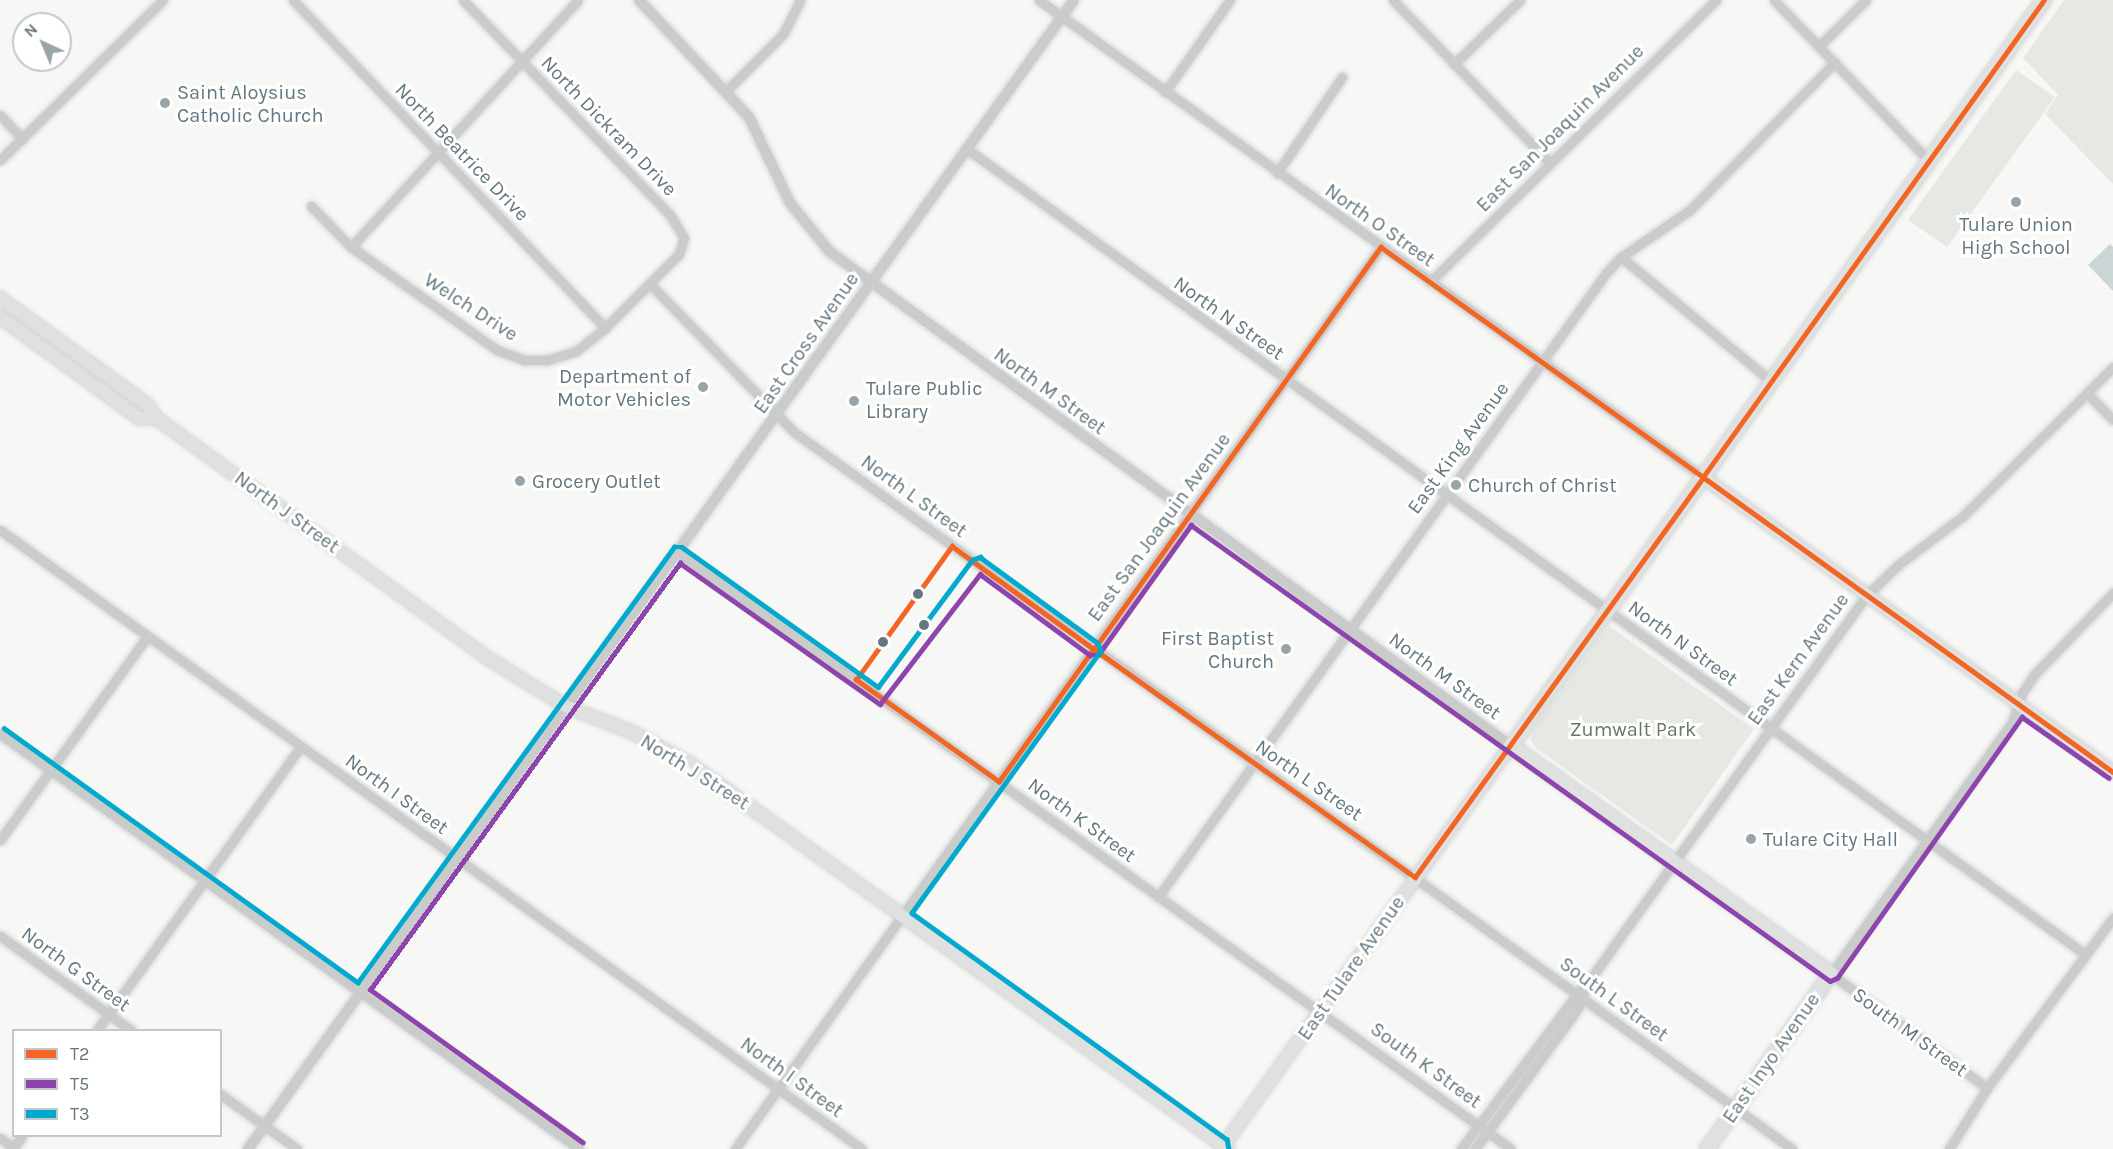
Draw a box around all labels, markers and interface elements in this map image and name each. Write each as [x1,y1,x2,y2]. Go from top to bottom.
north arrow [12,12,72,72]
text: N [20,19,41,41]
street label: East San Joaquin Avenue [1471,39,1649,217]
street label: North Dickram Drive [536,51,682,201]
street label: North Beatrice Drive [390,78,534,226]
place label: Saint Aloysius Catholic Church [177,80,323,127]
marker: Saint Aloysius Catholic Church [158,96,172,110]
street label: North O Street [1320,178,1440,272]
marker: Tulare Union High School [2009,195,2023,209]
place label: Tulare Union High School [1959,212,2073,259]
street label: Welch Drive [420,268,522,346]
street label: East Cross Avenue [748,268,864,418]
street label: North N Street [1169,271,1289,365]
street label: North M Street [989,342,1111,440]
place label: Department of Motor Vehicles [557,364,691,411]
place label: Tulare Public Library [866,377,983,424]
street label: East King Avenue [1402,377,1514,519]
marker: Department of Motor Vehicles [696,380,710,394]
marker: Tulare Public Library [847,394,861,408]
street label: East San Joaquin Avenue [1082,428,1236,626]
street label: North L Street [856,450,972,542]
street label: North J Street [230,466,344,558]
place label: Grocery Outlet [532,469,661,493]
place label: Church of Christ [1468,473,1617,497]
marker: Grocery Outlet [513,474,527,488]
marker: Church of Christ [1449,478,1463,492]
unlabelled marker [912,588,924,600]
street label: East Kern Avenue [1742,588,1854,730]
street label: North N Street [1624,595,1742,691]
unlabelled marker [918,619,930,631]
place label: First Baptist Church [1161,626,1274,673]
street label: North M Street [1384,627,1506,725]
unlabelled marker [877,636,889,648]
marker: First Baptist Church [1279,642,1293,656]
park label: Zumwalt Park [1570,717,1696,741]
street label: North J Street [636,729,754,815]
street label: North L Street [1251,734,1367,826]
street label: North I Street [341,749,453,839]
street label: North K Street [1023,773,1141,867]
place label: Tulare City Hall [1763,827,1898,851]
marker: Tulare City Hall [1744,832,1758,846]
street label: East Tulare Avenue [1292,891,1410,1045]
street label: North G Street [17,921,135,1017]
street label: South L Street [1555,952,1673,1046]
street label: South M Street [1848,982,1972,1082]
street label: East Inyo Avenue [1717,988,1825,1128]
street label: South K Street [1366,1017,1486,1113]
legend [12,1029,222,1137]
street label: North I Street [736,1032,848,1122]
text: T2 [70,1043,89,1065]
text: T5 [70,1073,89,1095]
text: T3 [70,1103,90,1125]

